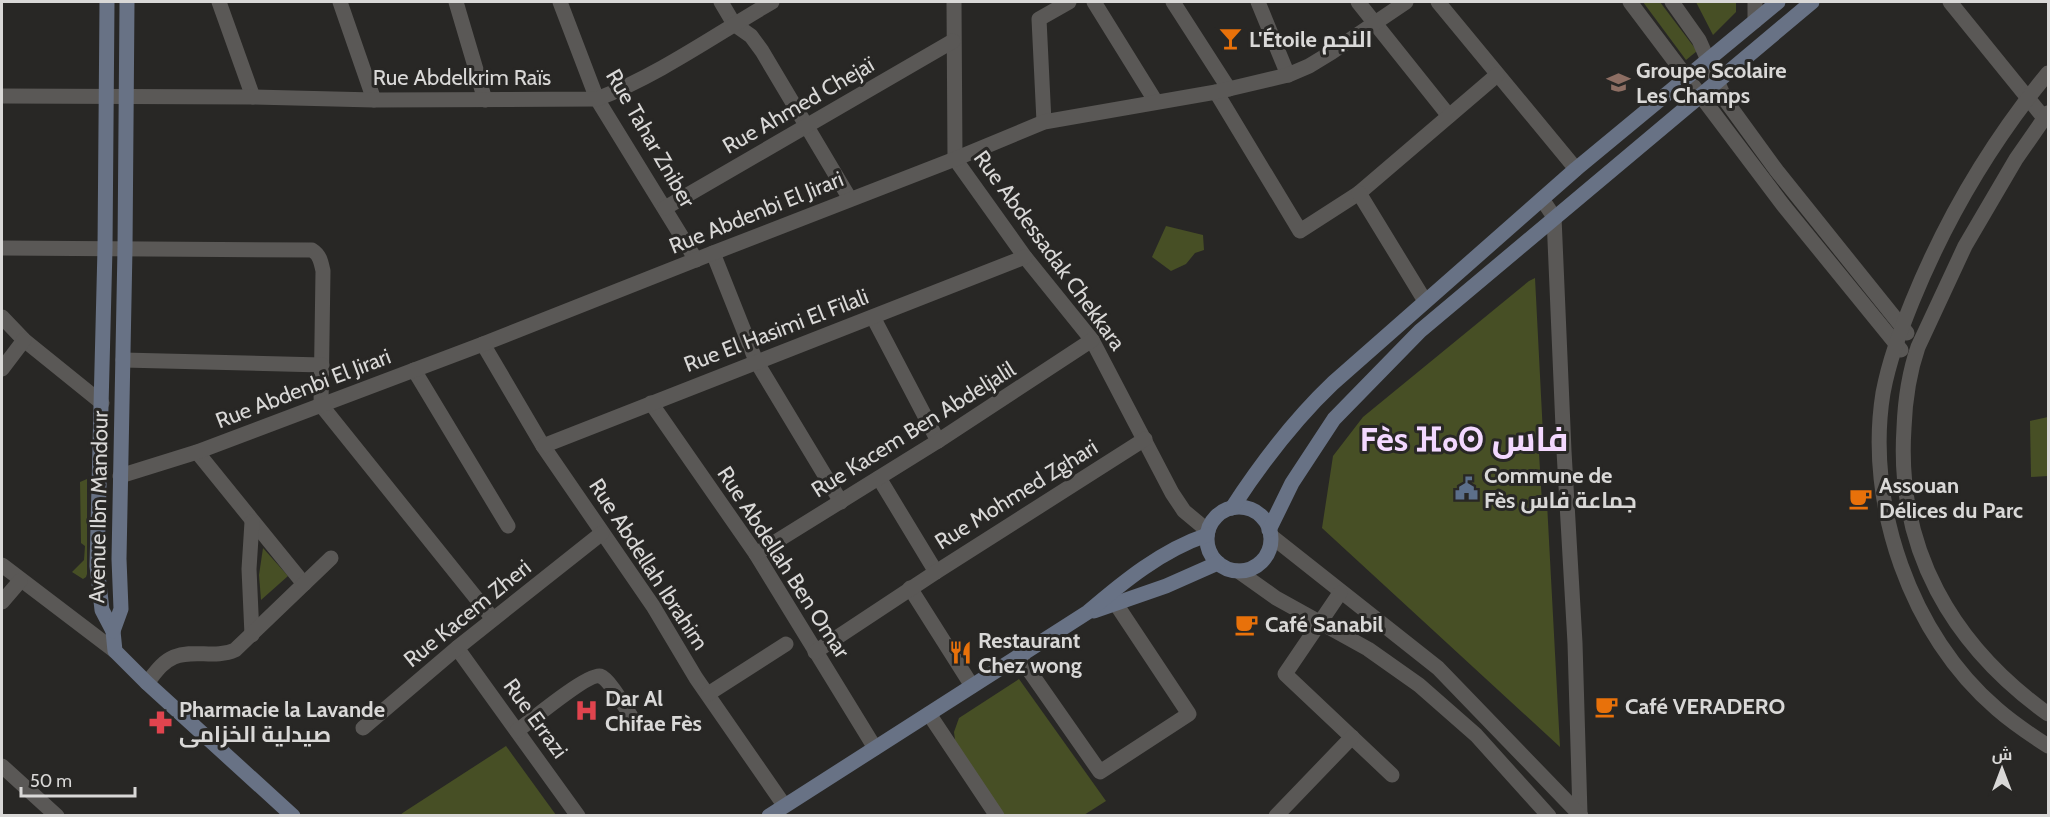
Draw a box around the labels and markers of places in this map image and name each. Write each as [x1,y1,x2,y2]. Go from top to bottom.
bar icon: L'Étoile النجم [1218,26,1244,52]
place label: L'Étoile النجم [1249,26,1372,55]
place label: Groupe Scolaire Les Champs [1636,57,1787,109]
school or university icon: Groupe Scolaire Les Champs [1605,70,1631,96]
place label: Commune de Fès جماعة فاس [1484,462,1637,514]
place label: Assouan Délices du Parc [1879,472,2023,524]
public building icon: Commune de Fès جماعة فاس [1453,475,1479,501]
cafe icon: Assouan Délices du Parc [1848,485,1874,511]
cafe icon: Café Sanabil [1234,611,1260,637]
place label: Café Sanabil [1265,611,1384,638]
place label: Restaurant Chez wong [978,627,1082,679]
restaurant icon: Restaurant Chez wong [947,640,973,666]
place label: Dar Al Chifae Fès [605,685,702,737]
cafe icon: Café VERADERO [1594,693,1620,719]
place label: Café VERADERO [1625,693,1785,720]
place label: Pharmacie la Lavande صيدلية الخزامى [179,696,385,748]
hospital icon: Dar Al Chifae Fès [574,698,600,724]
pharmacy icon: Pharmacie la Lavande صيدلية الخزامى [148,709,174,735]

